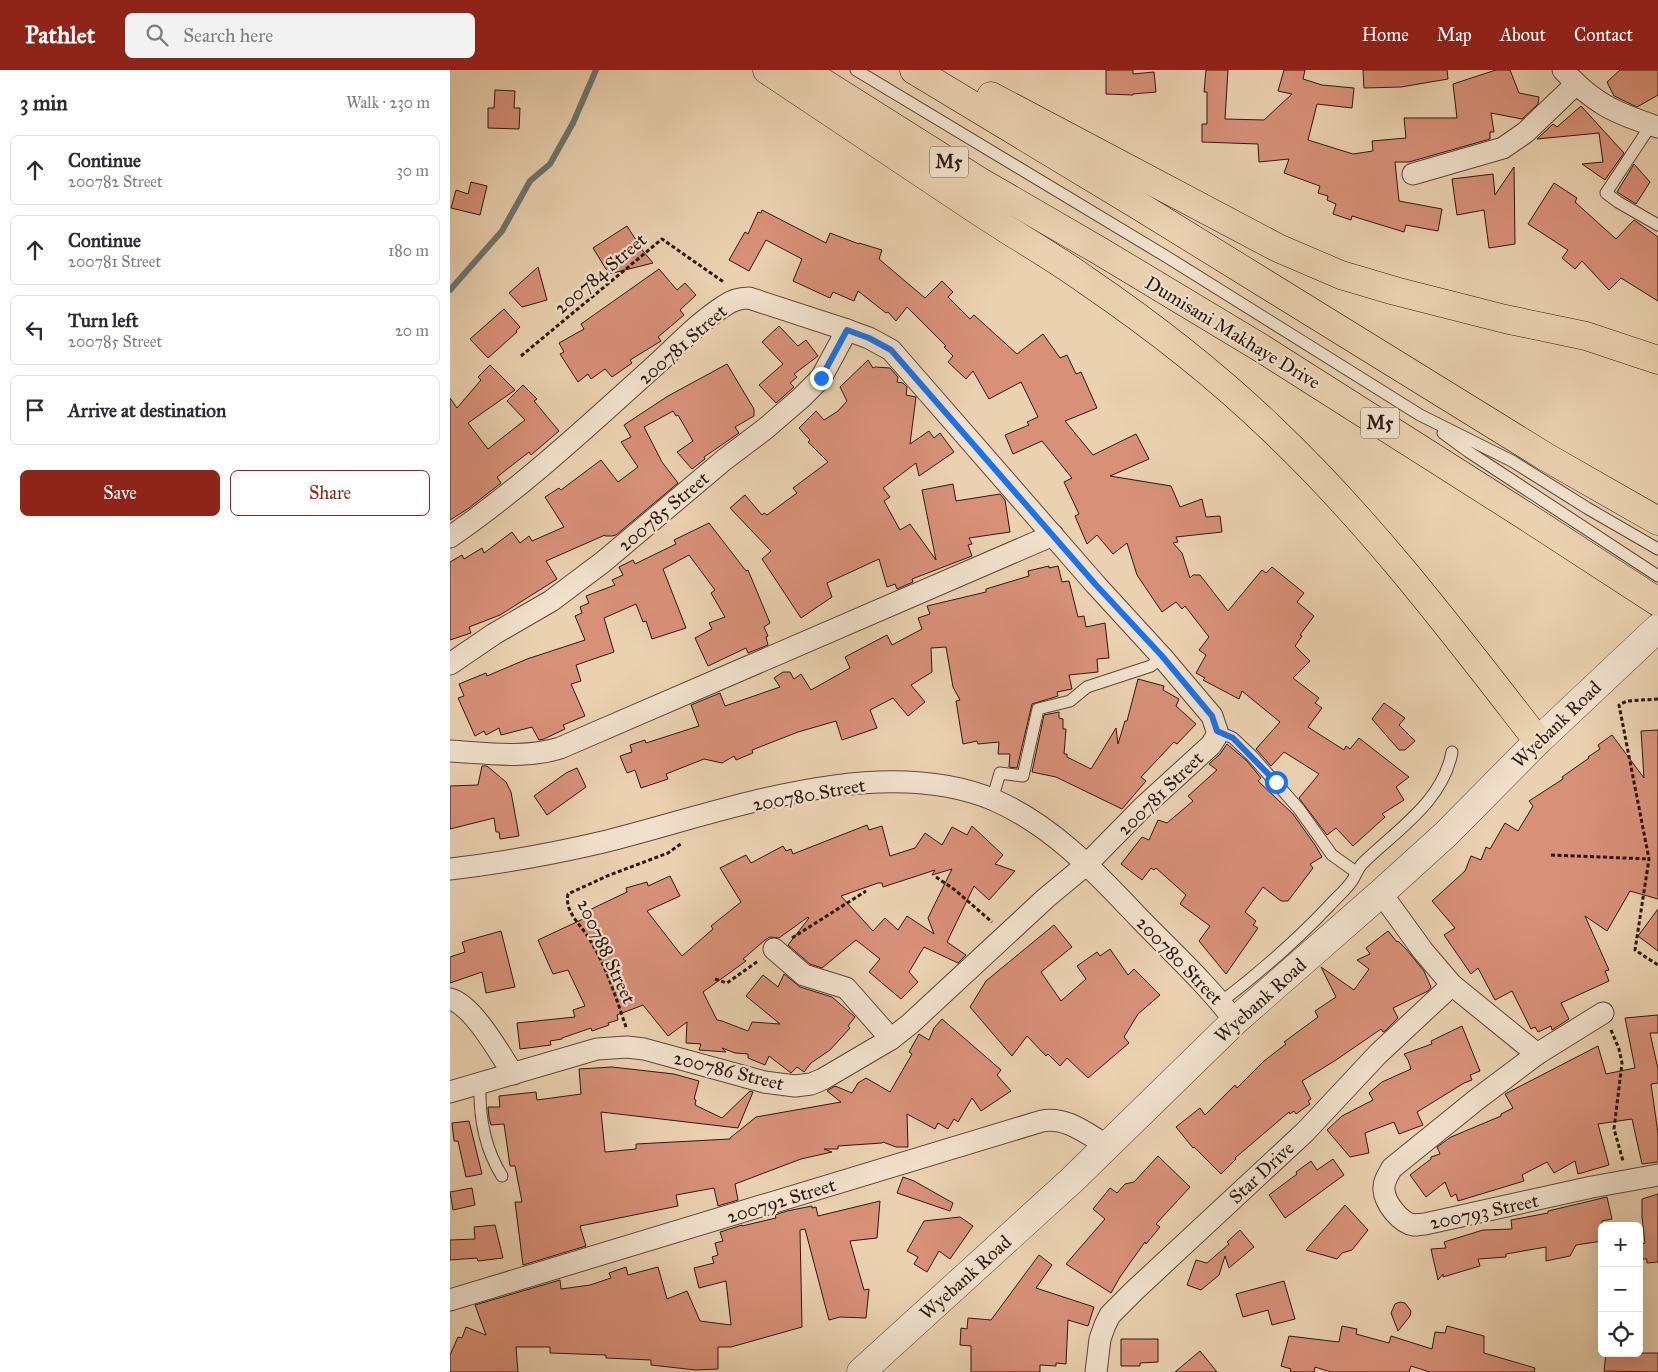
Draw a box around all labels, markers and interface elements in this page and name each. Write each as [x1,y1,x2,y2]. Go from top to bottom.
search box [125,13,475,58]
text: Pathlet [25,20,95,50]
icon: search [143,21,171,49]
text: Search here [183,24,273,47]
text: Home [1362,24,1409,46]
text: Map [1437,24,1472,46]
text: About [1500,24,1546,46]
text: Contact [1574,24,1633,46]
text: 3 min [20,90,68,116]
text: Walk · 230 m [346,93,430,112]
road number: M5 [930,146,968,178]
text: Continue [68,149,141,172]
icon: ahead [21,156,49,184]
text: 30 m [396,161,429,180]
text: 200782 Street [68,172,163,191]
street label: 200784 Street [549,228,651,319]
text: Continue [68,229,141,252]
icon: ahead [21,236,49,264]
text: 180 m [388,241,429,260]
text: 200781 Street [68,252,161,271]
street label: Dumisani Makhaye Drive [1141,271,1325,394]
street label: 200781 Street [633,299,732,389]
text: Turn left [68,309,138,332]
icon: left [21,316,49,344]
text: 20 m [395,321,429,340]
text: 200785 Street [68,332,162,351]
route end [810,367,833,390]
icon: arrive [21,396,49,424]
text: Arrive at destination [68,399,226,422]
road number: M5 [1361,408,1399,438]
street label: 200785 Street [613,466,714,556]
button: Save [20,470,220,516]
button: Share [230,470,430,516]
street label: Wyebank Road [1507,676,1606,773]
street label: 200781 Street [1113,747,1208,840]
route start [1265,771,1288,794]
street label: 200780 Street [751,773,868,816]
street label: 200788 Street [572,895,641,1008]
street label: 200780 Street [1132,911,1228,1010]
street label: Wyebank Road [1210,953,1311,1048]
street label: 200786 Street [671,1046,787,1095]
street label: Star Drive [1224,1136,1299,1208]
street label: 200792 Street [724,1173,839,1228]
street label: 200793 Street [1428,1189,1541,1234]
map controls [1598,1222,1643,1357]
button: + [1598,1222,1643,1267]
street label: Wyebank Road [915,1230,1016,1325]
button: − [1598,1267,1643,1312]
button: locate [1598,1312,1643,1357]

